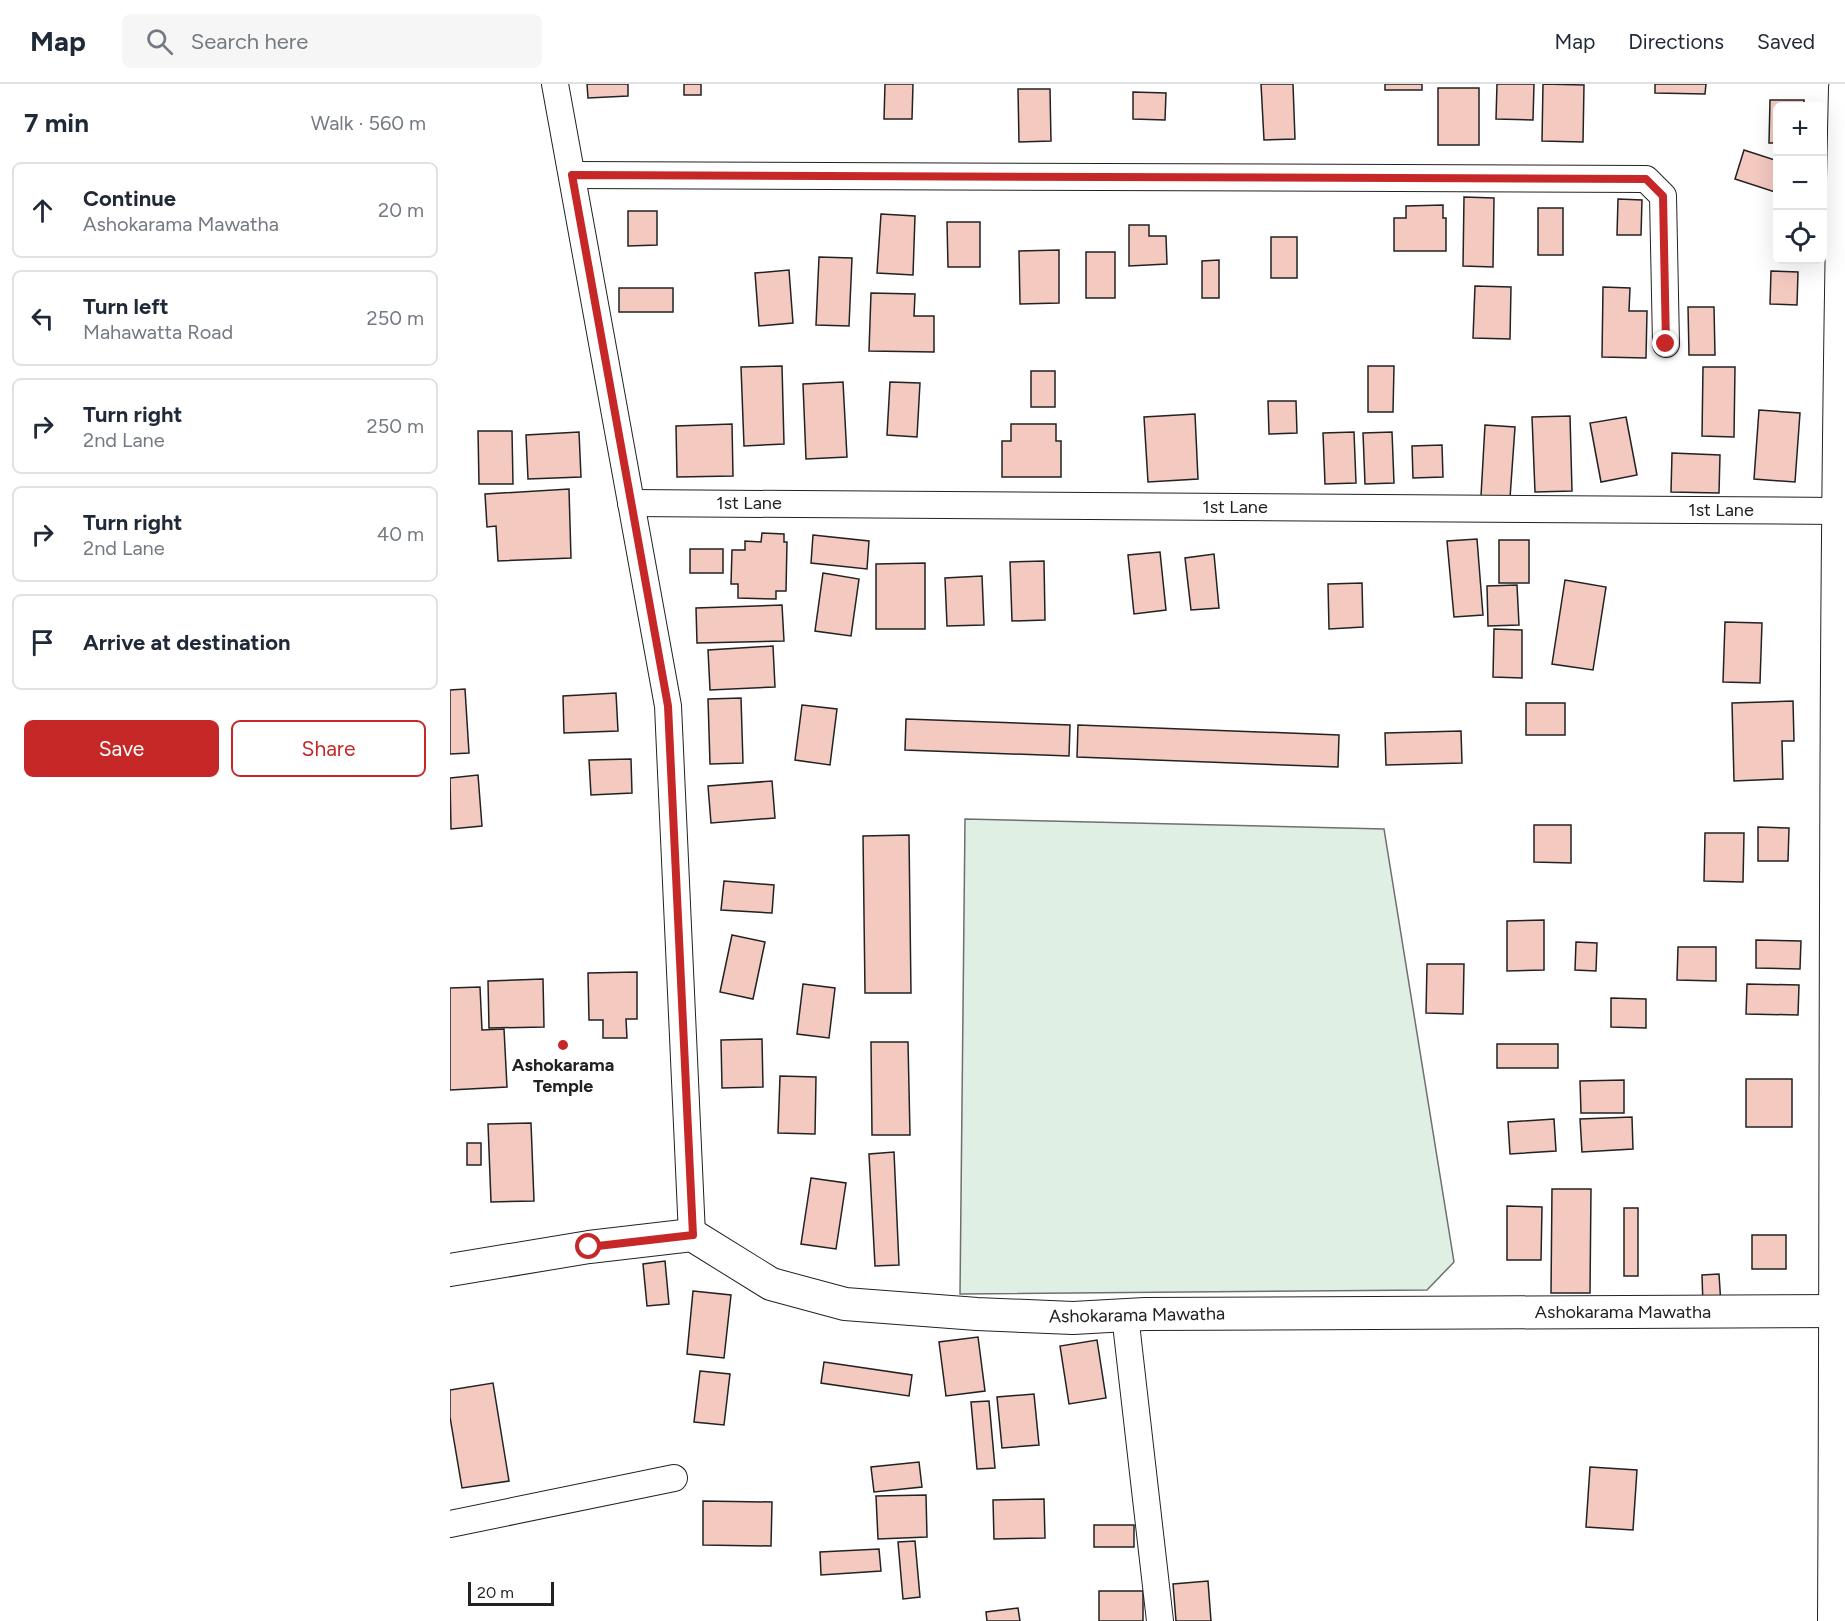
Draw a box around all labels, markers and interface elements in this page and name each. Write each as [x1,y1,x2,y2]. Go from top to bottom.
search box [122,14,542,68]
text: Map [30,24,86,58]
icon: search [143,25,176,58]
text: Search here [191,28,308,55]
text: Map [1554,29,1595,54]
text: Directions [1628,29,1724,54]
text: Saved [1757,29,1815,54]
map controls [1773,102,1827,264]
button: + [1773,102,1827,156]
text: 7 min [24,107,89,139]
text: Walk · 560 m [311,111,426,135]
button: − [1773,156,1827,210]
text: Continue [83,185,176,212]
icon: ahead [26,194,59,227]
text: 20 m [378,198,424,222]
button: locate [1773,210,1827,264]
text: Ashokarama Mawatha [83,212,279,236]
text: Turn left [83,293,169,320]
icon: left [26,302,59,335]
text: 250 m [367,306,424,330]
text: Mahawatta Road [83,320,233,344]
route end [1652,330,1678,356]
text: Turn right [83,401,182,428]
icon: right [26,410,59,443]
text: 250 m [367,414,424,438]
text: 2nd Lane [83,428,165,452]
street label: 1st Lane [716,492,782,514]
street label: 1st Lane [1202,496,1268,518]
street label: 1st Lane [1688,499,1754,521]
text: Turn right [83,509,182,536]
icon: right [26,518,59,551]
text: 40 m [377,522,424,546]
text: 2nd Lane [83,536,165,560]
icon: arrive [26,626,59,659]
text: Arrive at destination [83,629,291,656]
button: Save [24,720,219,777]
button: Share [231,720,426,777]
marker: Ashokarama Temple [556,1038,570,1052]
place label: Ashokarama Temple [512,1054,614,1097]
route start [575,1233,601,1259]
street label: Ashokarama Mawatha [1535,1301,1711,1323]
street label: Ashokarama Mawatha [1049,1302,1225,1328]
scale bar [468,1579,554,1606]
text: 20 m [477,1583,514,1602]

